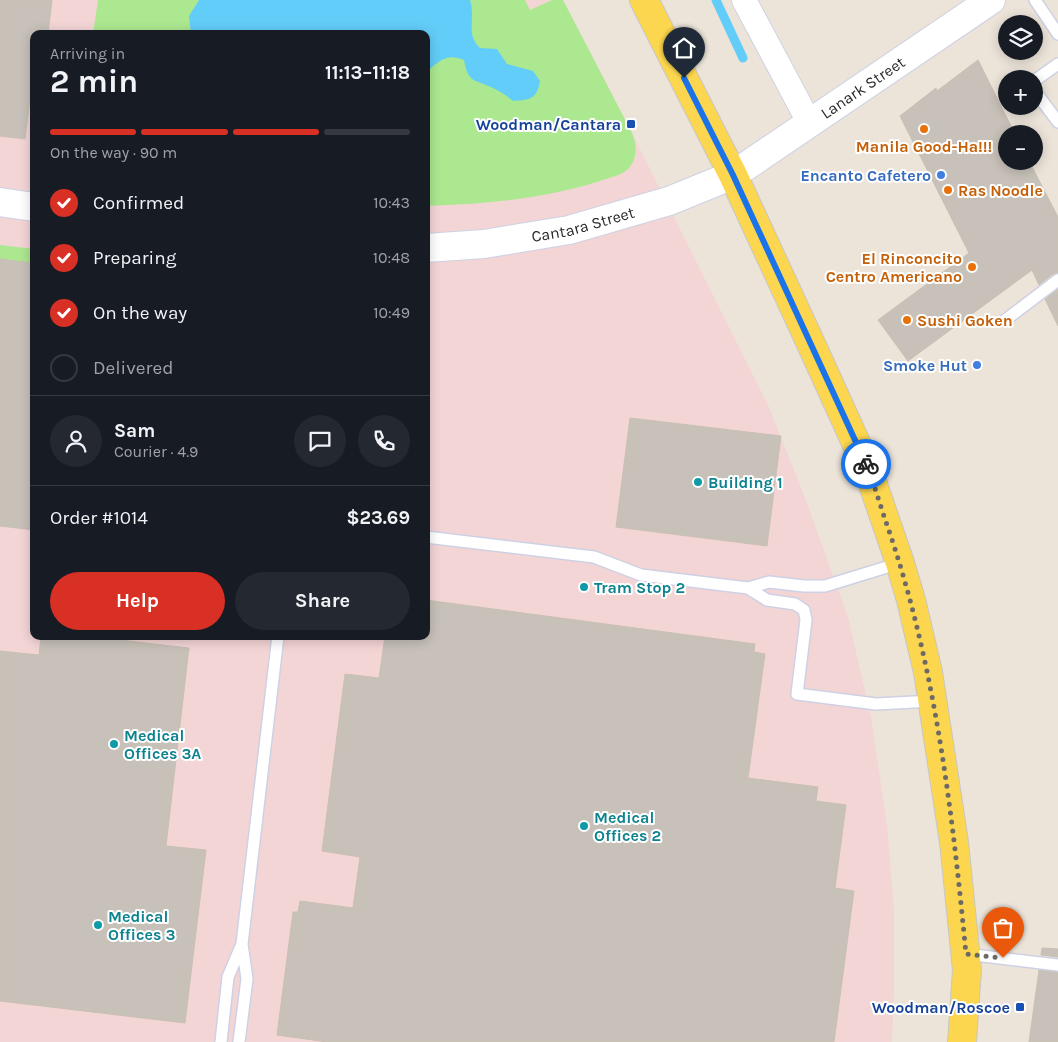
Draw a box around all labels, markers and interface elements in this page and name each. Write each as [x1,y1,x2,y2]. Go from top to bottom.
map controls [998,15,1043,170]
button: layers [998,15,1043,60]
pin [663,27,705,78]
icon: home [670,34,698,62]
text: Arriving in [50,44,125,63]
street label: Lanark Street [817,52,908,122]
text: 11:13–11:18 [325,62,410,84]
text: 2 min [50,63,138,100]
button: + [998,70,1043,115]
place label: Woodman/Cantara [476,115,621,134]
marker: Woodman/Cantara [625,118,637,130]
marker: Manila Good-Ha!!! [918,123,930,135]
button: − [998,125,1043,170]
place label: Manila Good-Ha!!! [856,137,992,156]
text: On the way · 90 m [50,143,177,162]
place label: Encanto Cafetero [800,166,931,185]
marker: Encanto Cafetero [935,169,947,181]
place label: Ras Noodle [958,181,1043,200]
marker: Ras Noodle [942,184,954,196]
icon: check [50,189,78,217]
text: Confirmed [93,192,184,214]
text: 10:43 [373,193,410,212]
street label: Cantara Street [530,202,636,246]
icon: check [50,244,78,272]
text: Preparing [93,247,176,269]
text: 10:48 [373,248,410,267]
place label: El Rinconcito Centro Americano [826,249,962,286]
marker: El Rinconcito Centro Americano [966,261,978,273]
icon: check [50,299,78,327]
text: On the way [93,302,187,324]
text: 10:49 [373,303,410,322]
place label: Sushi Goken [917,311,1013,330]
marker: Sushi Goken [901,314,913,326]
place label: Smoke Hut [883,356,967,375]
text: Delivered [93,357,173,379]
marker: Smoke Hut [971,359,983,371]
button: person [50,415,102,467]
button: chat [294,415,346,467]
button: phone [358,415,410,467]
text: Sam [114,420,155,442]
courier [841,439,891,489]
text: Courier · 4.9 [114,442,198,461]
icon: bike [852,450,880,478]
place label: Building 1 [708,473,783,492]
marker: Building 1 [692,476,704,488]
text: Order #1014 [50,507,148,529]
text: $23.69 [346,507,410,529]
button: Help [50,572,225,630]
button: Share [235,572,410,630]
place label: Tram Stop 2 [594,578,685,597]
marker: Tram Stop 2 [578,581,590,593]
place label: Medical Offices 3A [124,726,201,763]
marker: Medical Offices 3A [108,738,120,750]
place label: Medical Offices 2 [594,808,661,845]
marker: Medical Offices 2 [578,820,590,832]
place label: Medical Offices 3 [108,907,175,944]
pin [982,907,1024,958]
icon: bag [989,914,1017,942]
marker: Medical Offices 3 [92,919,104,931]
place label: Woodman/Roscoe [872,998,1010,1017]
marker: Woodman/Roscoe [1014,1001,1026,1013]

